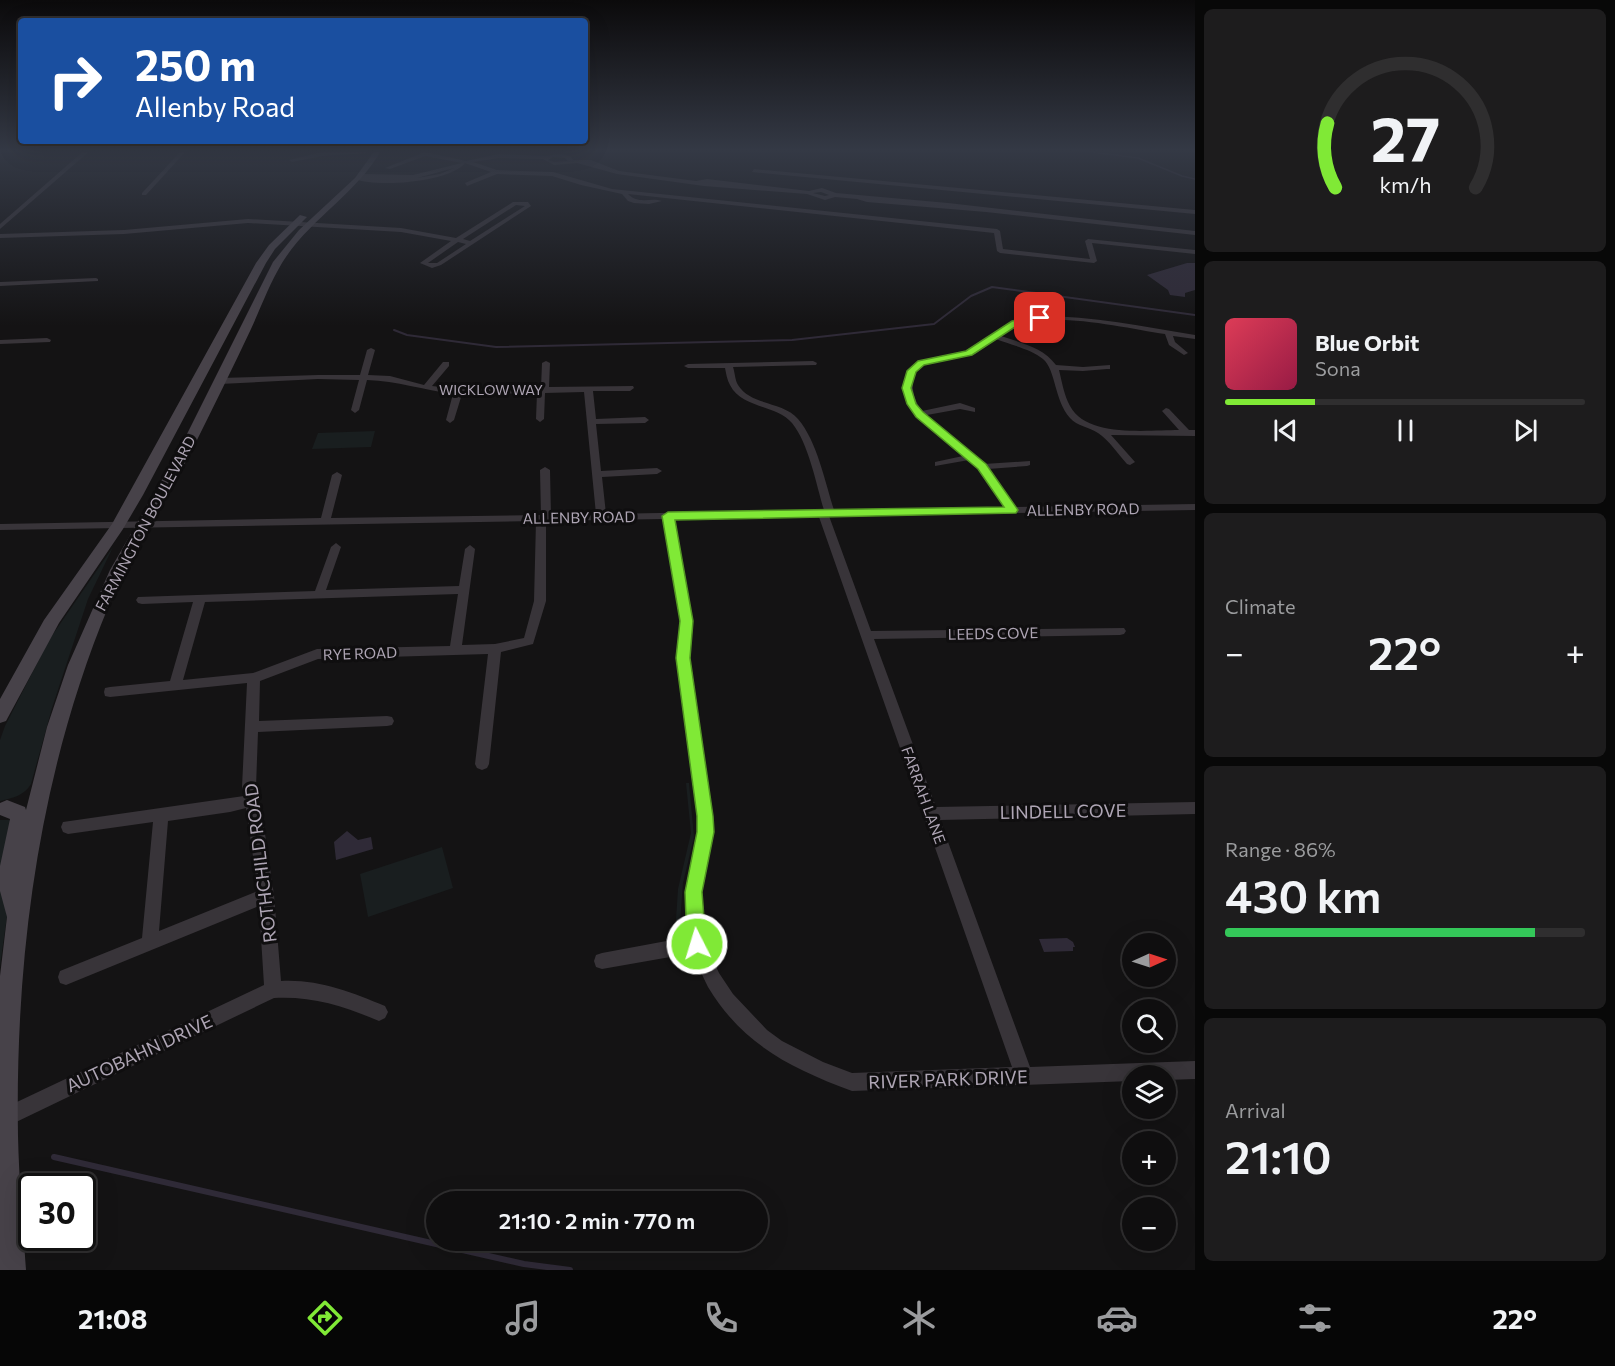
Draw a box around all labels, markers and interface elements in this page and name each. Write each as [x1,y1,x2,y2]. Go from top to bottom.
text: 250 m [135,38,256,90]
icon: right [36,42,114,120]
text: Allenby Road [135,90,295,123]
text: 27 [1370,99,1440,175]
text: km/h [1379,171,1431,197]
pin [1014,292,1065,343]
icon: arrive [1023,301,1056,334]
text: Blue Orbit [1315,329,1419,356]
text: Sona [1315,356,1361,380]
street label: WICKLOW WAY [439,381,543,398]
icon: previous [1269,414,1302,447]
icon: pause [1389,414,1422,447]
icon: next [1509,414,1542,447]
street label: FARMINGTON BOULEVARD [91,432,199,614]
street label: ALLENBY ROAD [1026,499,1140,519]
street label: ALLENBY ROAD [522,507,636,527]
text: Climate [1225,594,1295,618]
street label: LEEDS COVE [948,623,1039,643]
text: 22° [1368,624,1441,679]
text: − [1225,631,1244,672]
text: + [1566,631,1585,672]
street label: RYE ROAD [323,643,397,663]
street label: FARRAH LANE [898,744,950,846]
street label: ROTHCHILD ROAD [239,782,281,944]
street label: LINDELL COVE [1000,799,1126,823]
text: Range · 86% [1225,837,1336,861]
text: 430 km [1225,867,1381,922]
position arrow [665,912,729,976]
north arrow [1122,933,1176,987]
map controls [1122,933,1176,1251]
button: search [1122,999,1176,1053]
street label: AUTOBAHN DRIVE [62,1010,216,1096]
street label: RIVER PARK DRIVE [868,1065,1028,1093]
button: layers [1122,1065,1176,1119]
text: Arrival [1225,1098,1286,1122]
text: 21:10 [1225,1128,1332,1183]
button: + [1122,1131,1176,1185]
speed limit sign: 30 [18,1173,96,1251]
button: − [1122,1197,1176,1251]
text: 21:10 · 2 min · 770 m [499,1207,695,1234]
icon: directions [304,1297,346,1339]
icon: music [502,1297,544,1339]
icon: phone [700,1297,742,1339]
icon: climate [898,1297,940,1339]
icon: car [1096,1297,1138,1339]
icon: filters [1294,1297,1336,1339]
text: 21:08 [78,1302,147,1335]
text: 22° [1492,1302,1537,1335]

